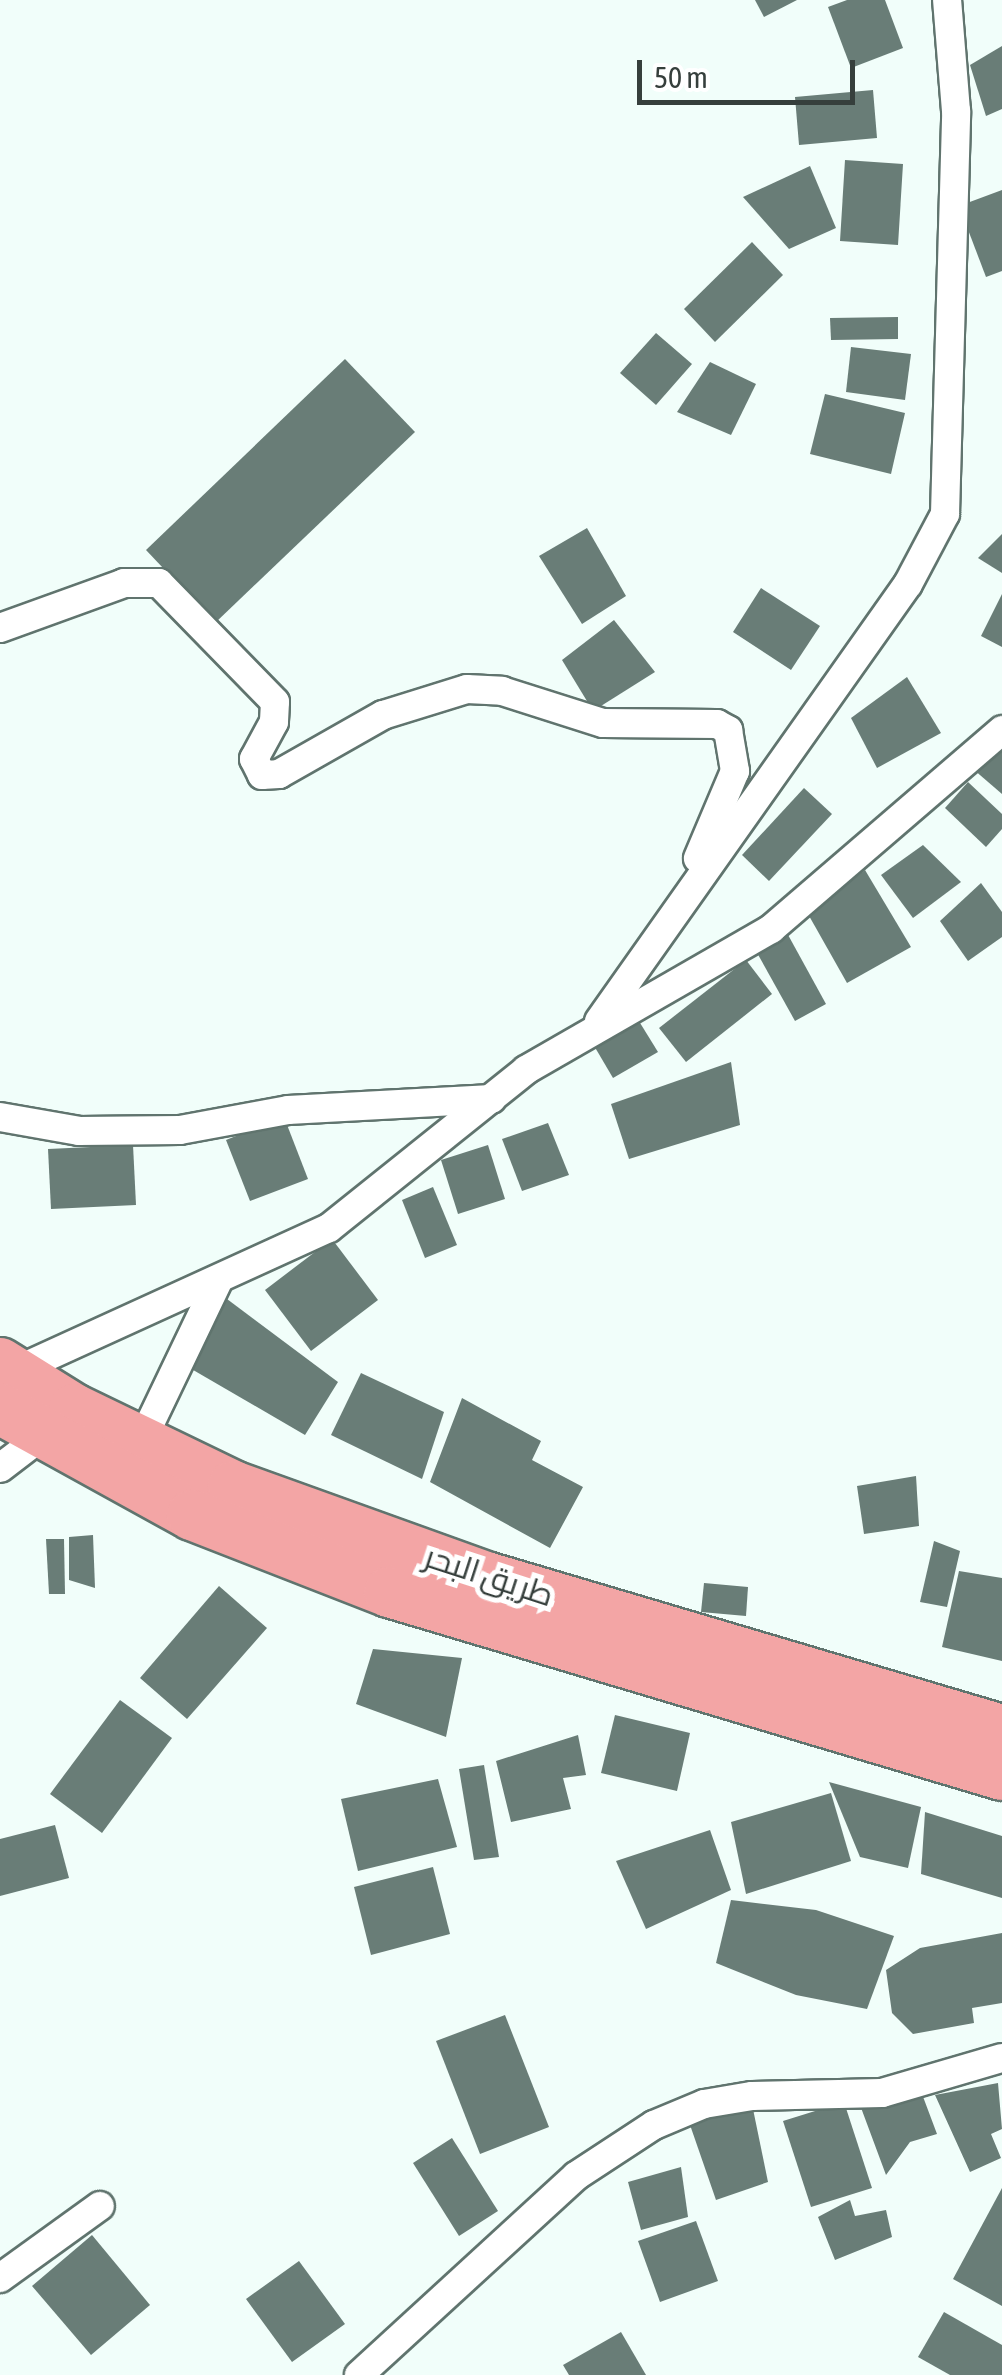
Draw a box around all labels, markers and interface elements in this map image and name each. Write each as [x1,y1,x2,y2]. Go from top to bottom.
scale bar [642,40,860,102]
text: 50 m [654,60,708,94]
street label: طريق البحر [420,1537,558,1615]

